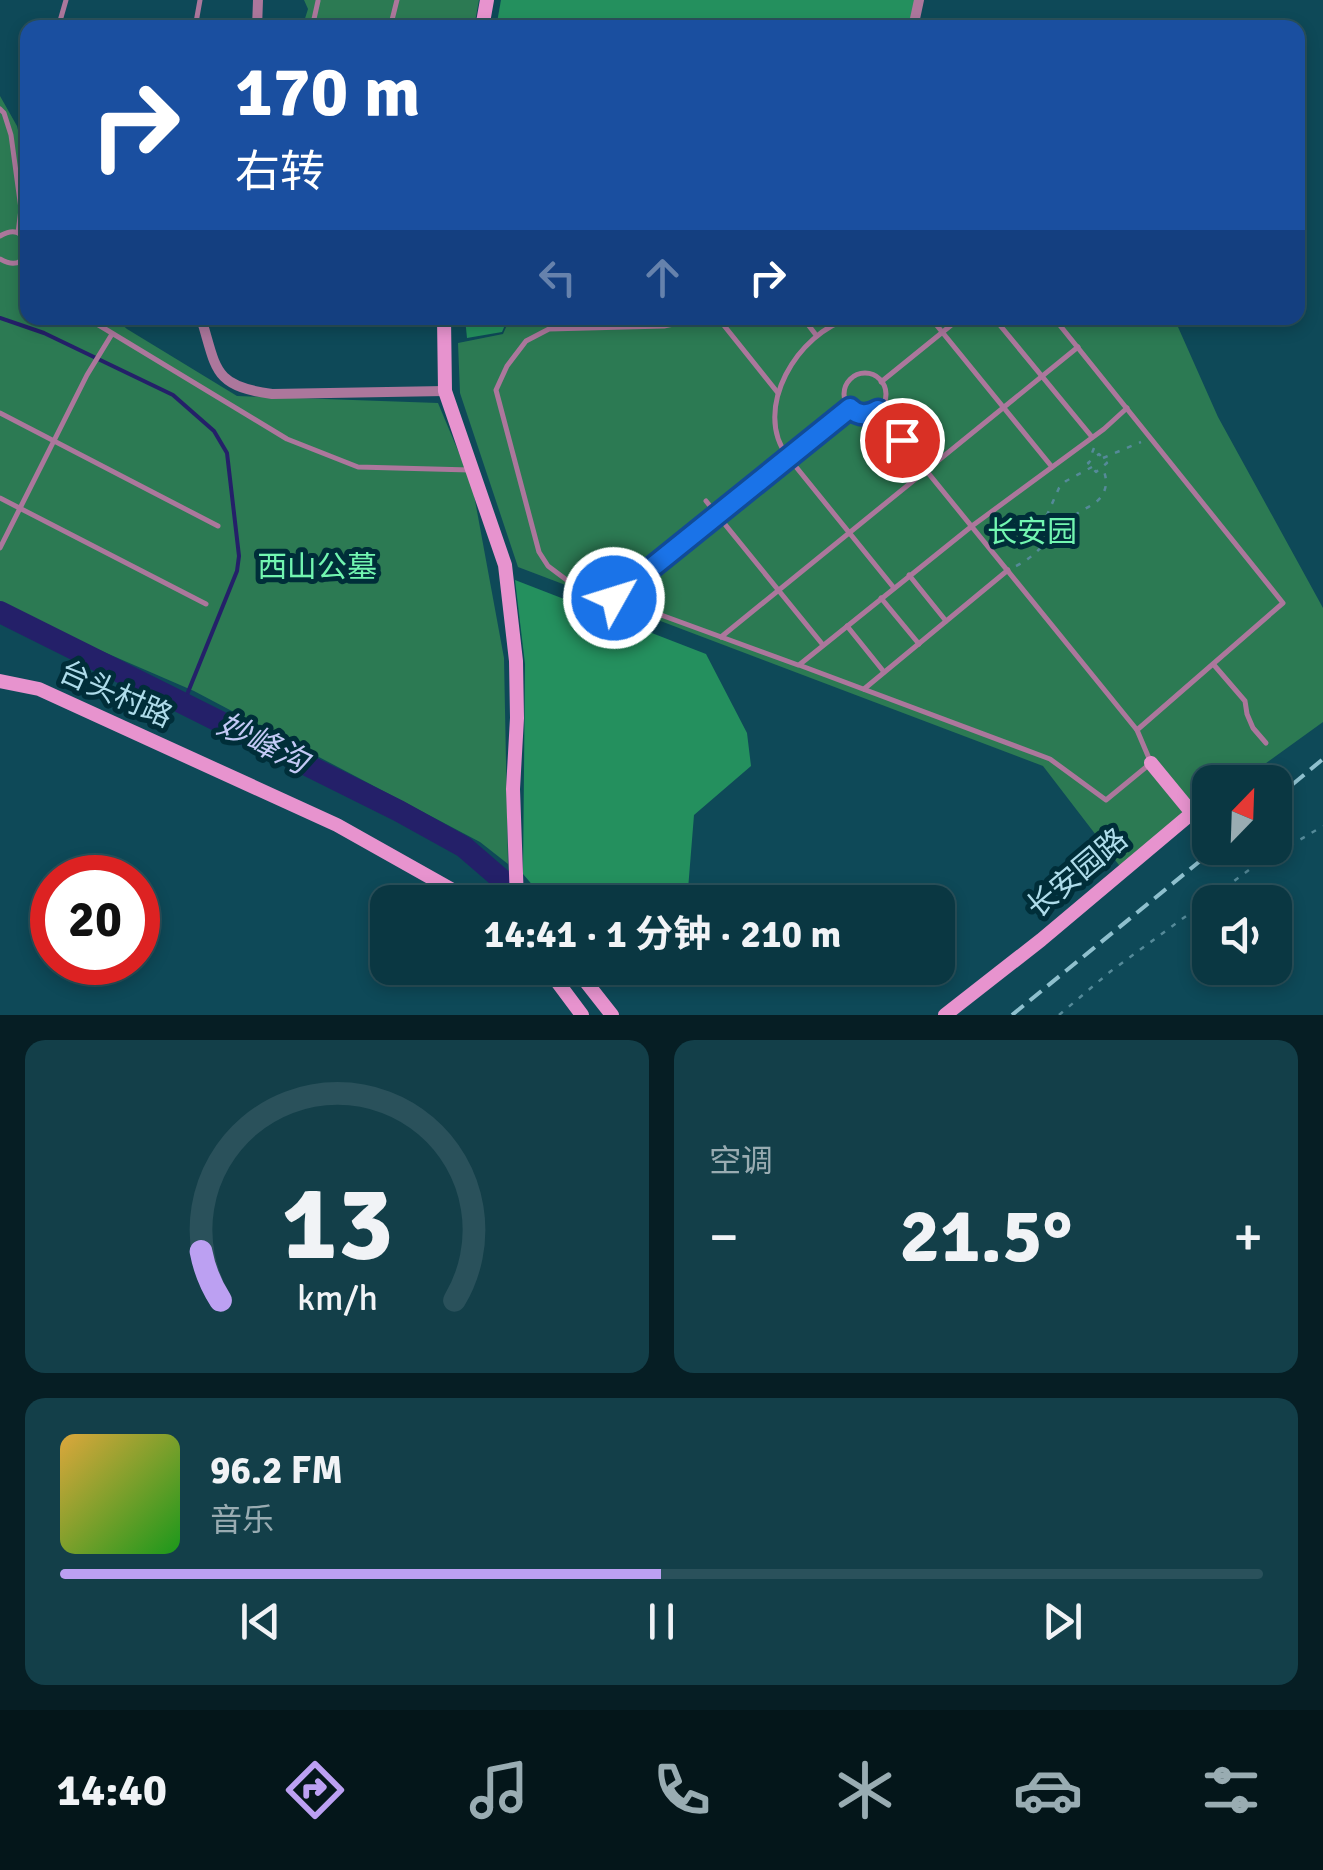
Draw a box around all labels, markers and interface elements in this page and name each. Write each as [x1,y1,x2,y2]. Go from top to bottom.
text: 170 m [235,49,420,135]
icon: right [70,60,200,190]
text: 右转 [235,145,325,200]
icon: left [530,250,585,305]
icon: ahead [635,250,690,305]
icon: right [740,250,795,305]
pin [860,398,945,483]
icon: arrive [875,413,930,468]
park label: 长安园 [987,514,1077,551]
position arrow [562,546,666,650]
park label: 西山公墓 [257,549,377,586]
street label: 台头村路 [53,653,178,736]
water label: 妙峰沟 [211,705,317,783]
north arrow [1192,765,1292,865]
map controls [1192,765,1292,985]
street label: 长安园路 [1019,821,1135,926]
speed limit sign: 20 [30,855,160,985]
button: sound [1192,885,1292,985]
text: 14:41 · 1 分钟 · 210 m [484,911,841,958]
text: 空调 [709,1142,773,1181]
text: 13 [281,1160,393,1288]
text: 21.5° [900,1190,1073,1283]
text: − [709,1203,739,1271]
text: + [1233,1203,1263,1271]
text: km/h [297,1276,377,1320]
text: 96.2 FM [210,1447,343,1494]
text: 音乐 [210,1501,274,1540]
icon: previous [233,1594,288,1649]
icon: pause [634,1594,689,1649]
icon: next [1035,1594,1090,1649]
icon: directions [280,1755,350,1825]
icon: music [464,1755,534,1825]
icon: phone [647,1755,717,1825]
icon: climate [830,1755,900,1825]
icon: car [1013,1755,1083,1825]
icon: filters [1196,1755,1266,1825]
text: 14:40 [57,1763,167,1818]

